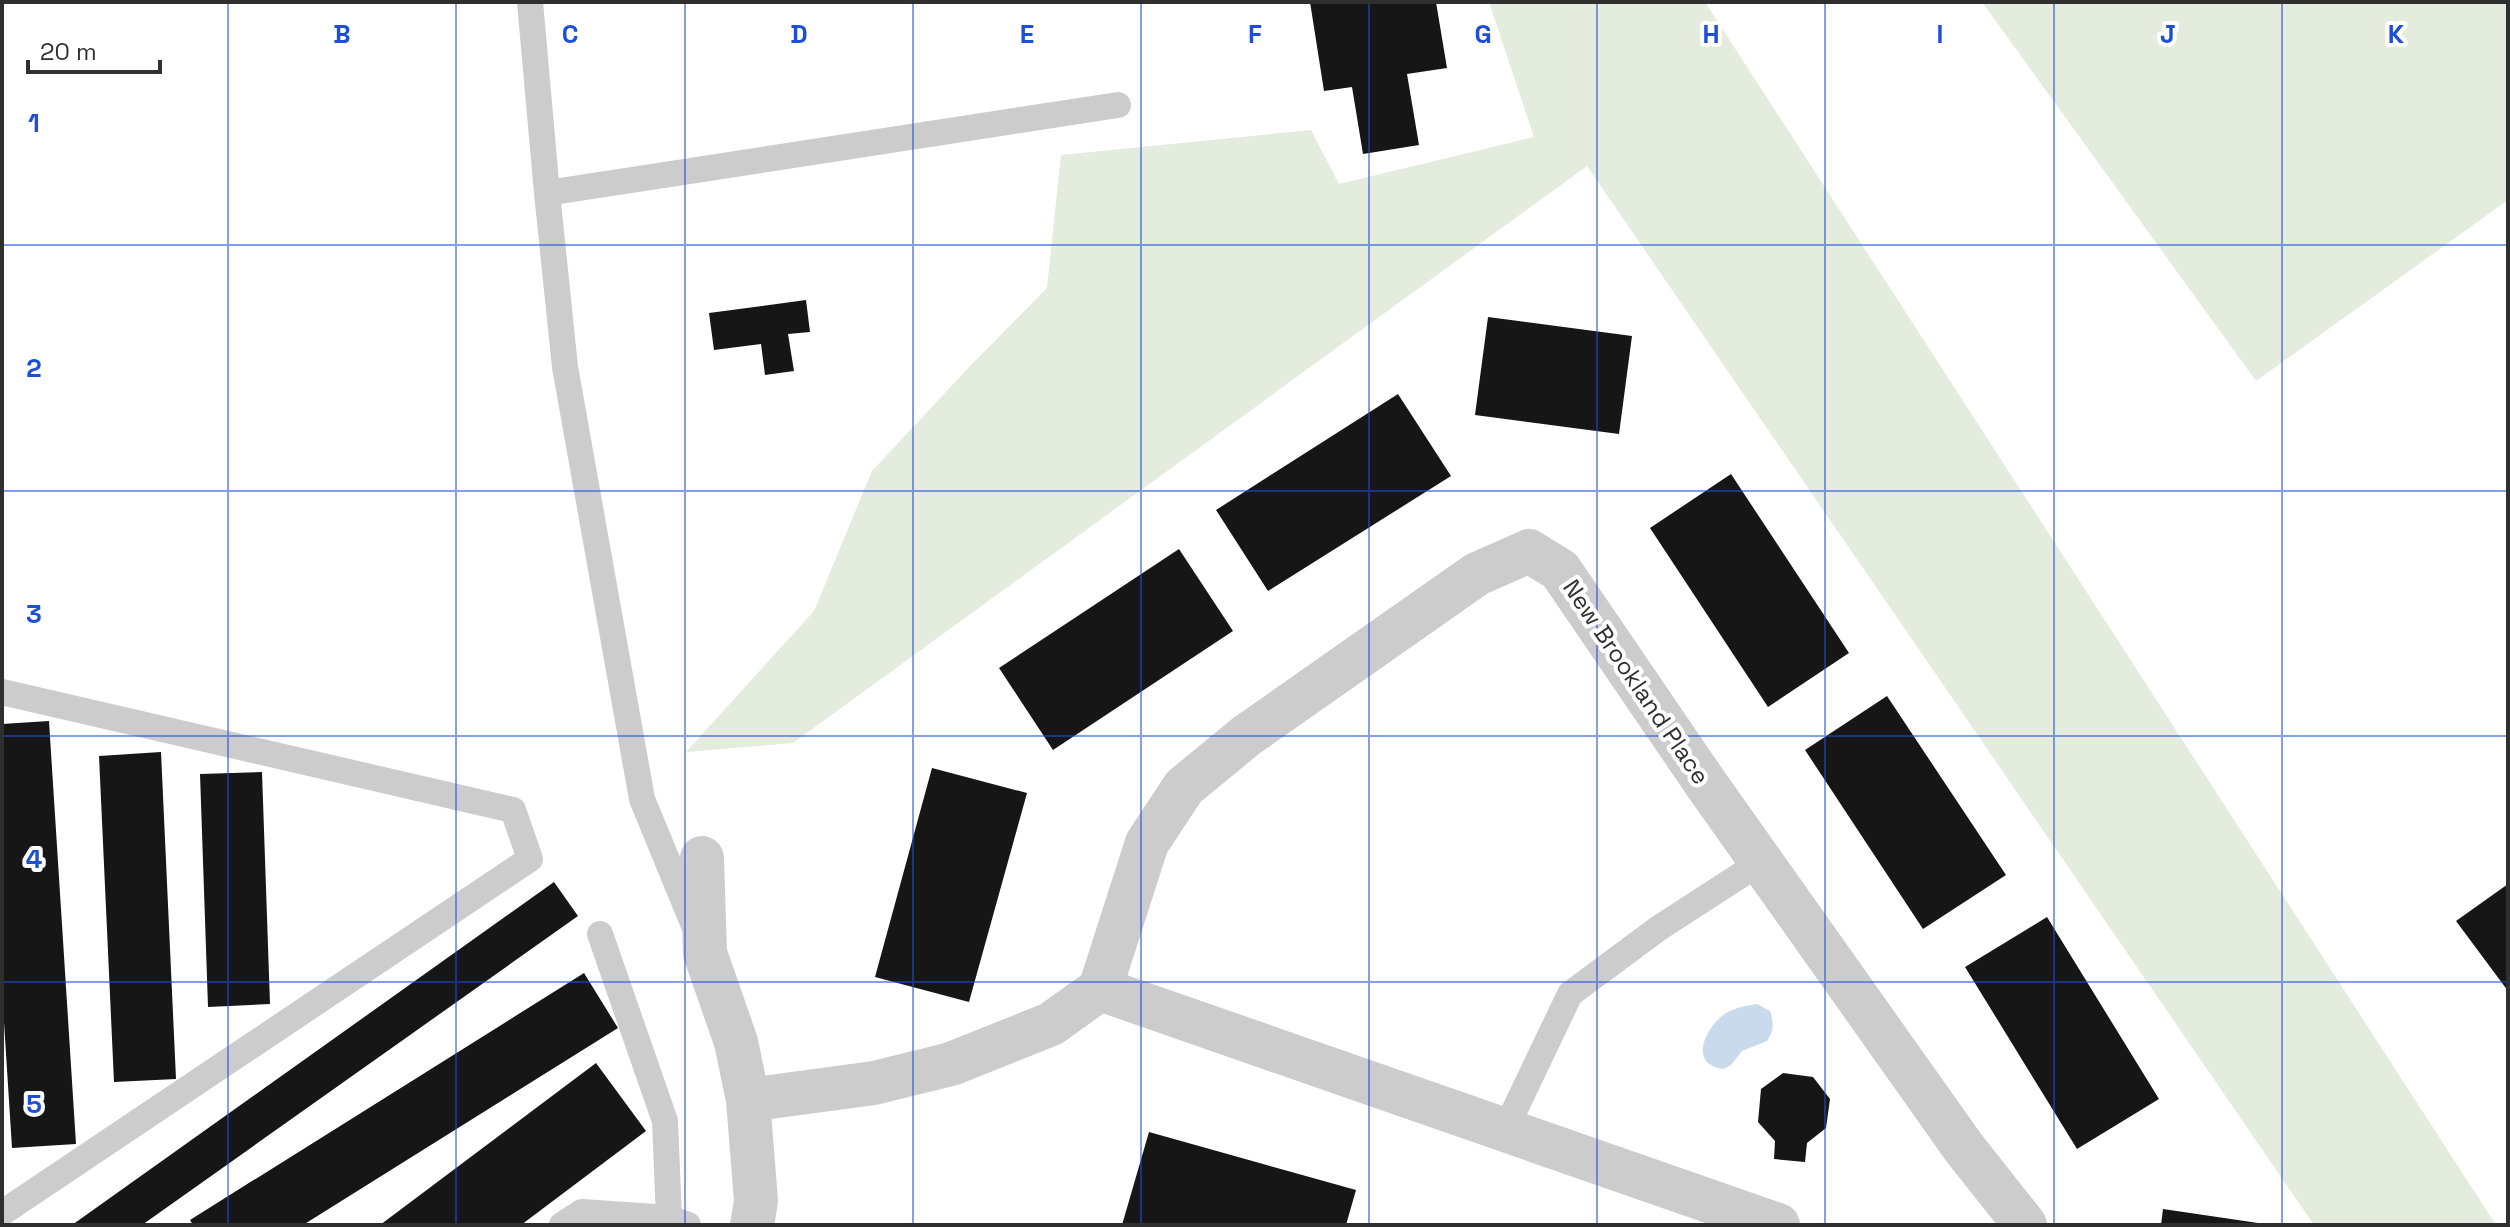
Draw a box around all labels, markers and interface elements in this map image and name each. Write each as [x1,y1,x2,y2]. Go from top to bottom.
text: B [333,17,351,51]
text: C [562,17,578,51]
text: D [790,17,808,51]
text: E [1020,17,1034,51]
text: F [1248,17,1262,51]
text: G [1474,17,1492,51]
text: H [1702,17,1720,51]
text: I [1937,17,1943,51]
text: J [2160,17,2176,51]
text: K [2388,17,2405,51]
scale bar [28,24,160,74]
text: 20 m [40,36,97,67]
text: 1 [28,106,40,140]
text: 2 [26,351,42,385]
street label: New Brookland Place [1556,573,1717,790]
text: 3 [26,597,42,631]
text: 4 [26,842,42,876]
text: 5 [26,1087,42,1121]

